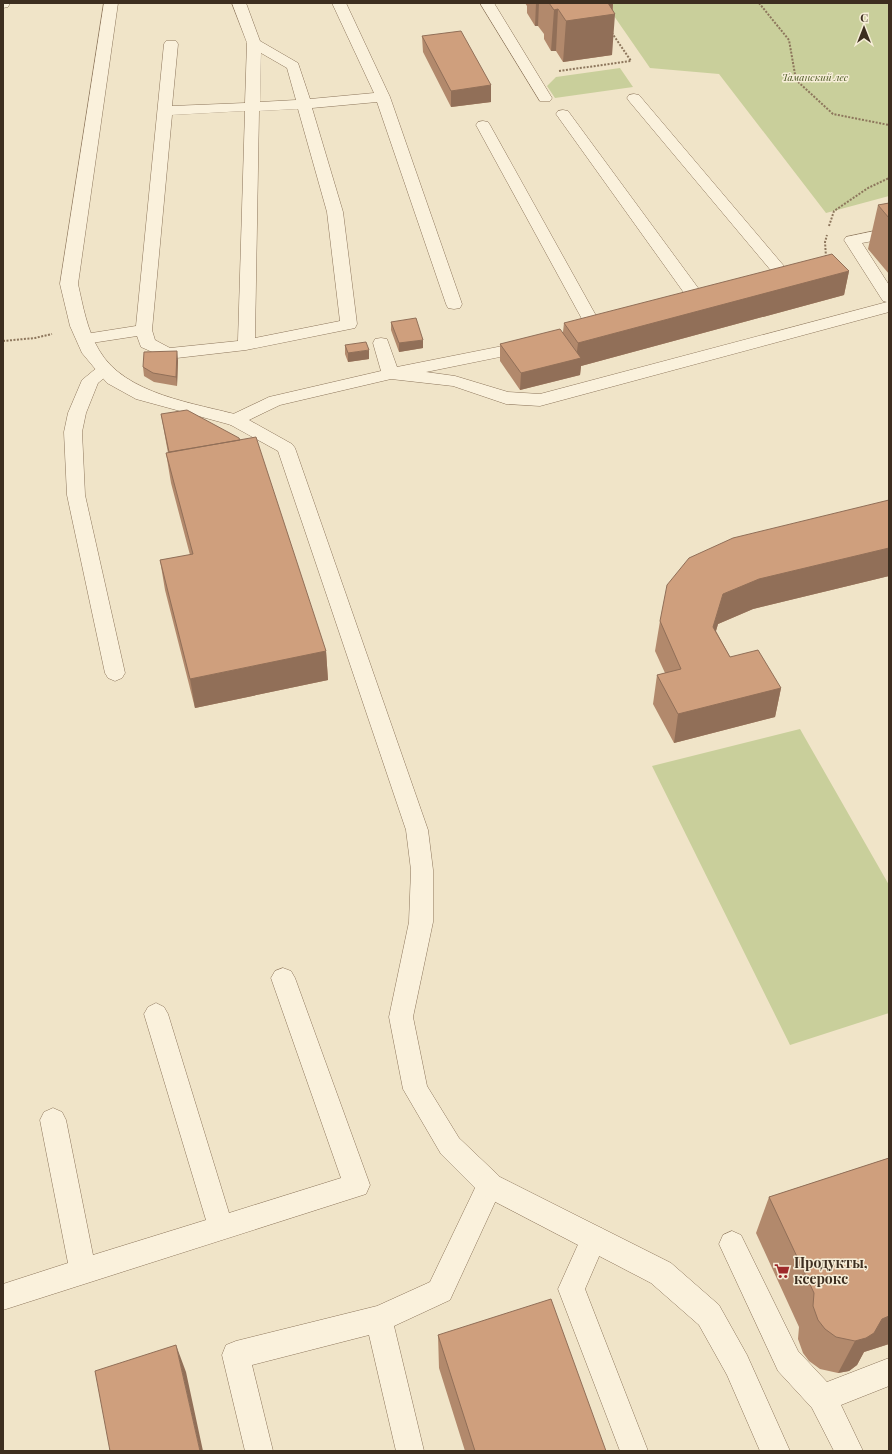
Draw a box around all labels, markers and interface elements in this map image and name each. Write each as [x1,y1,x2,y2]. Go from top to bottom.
north arrow [844,8,884,48]
text: С [860,10,868,25]
park label: Таманский лес [782,70,849,84]
place label: Продукты, ксерокс [794,1253,868,1288]
supermarket icon: Продукты, ксерокс [773,1262,791,1280]

